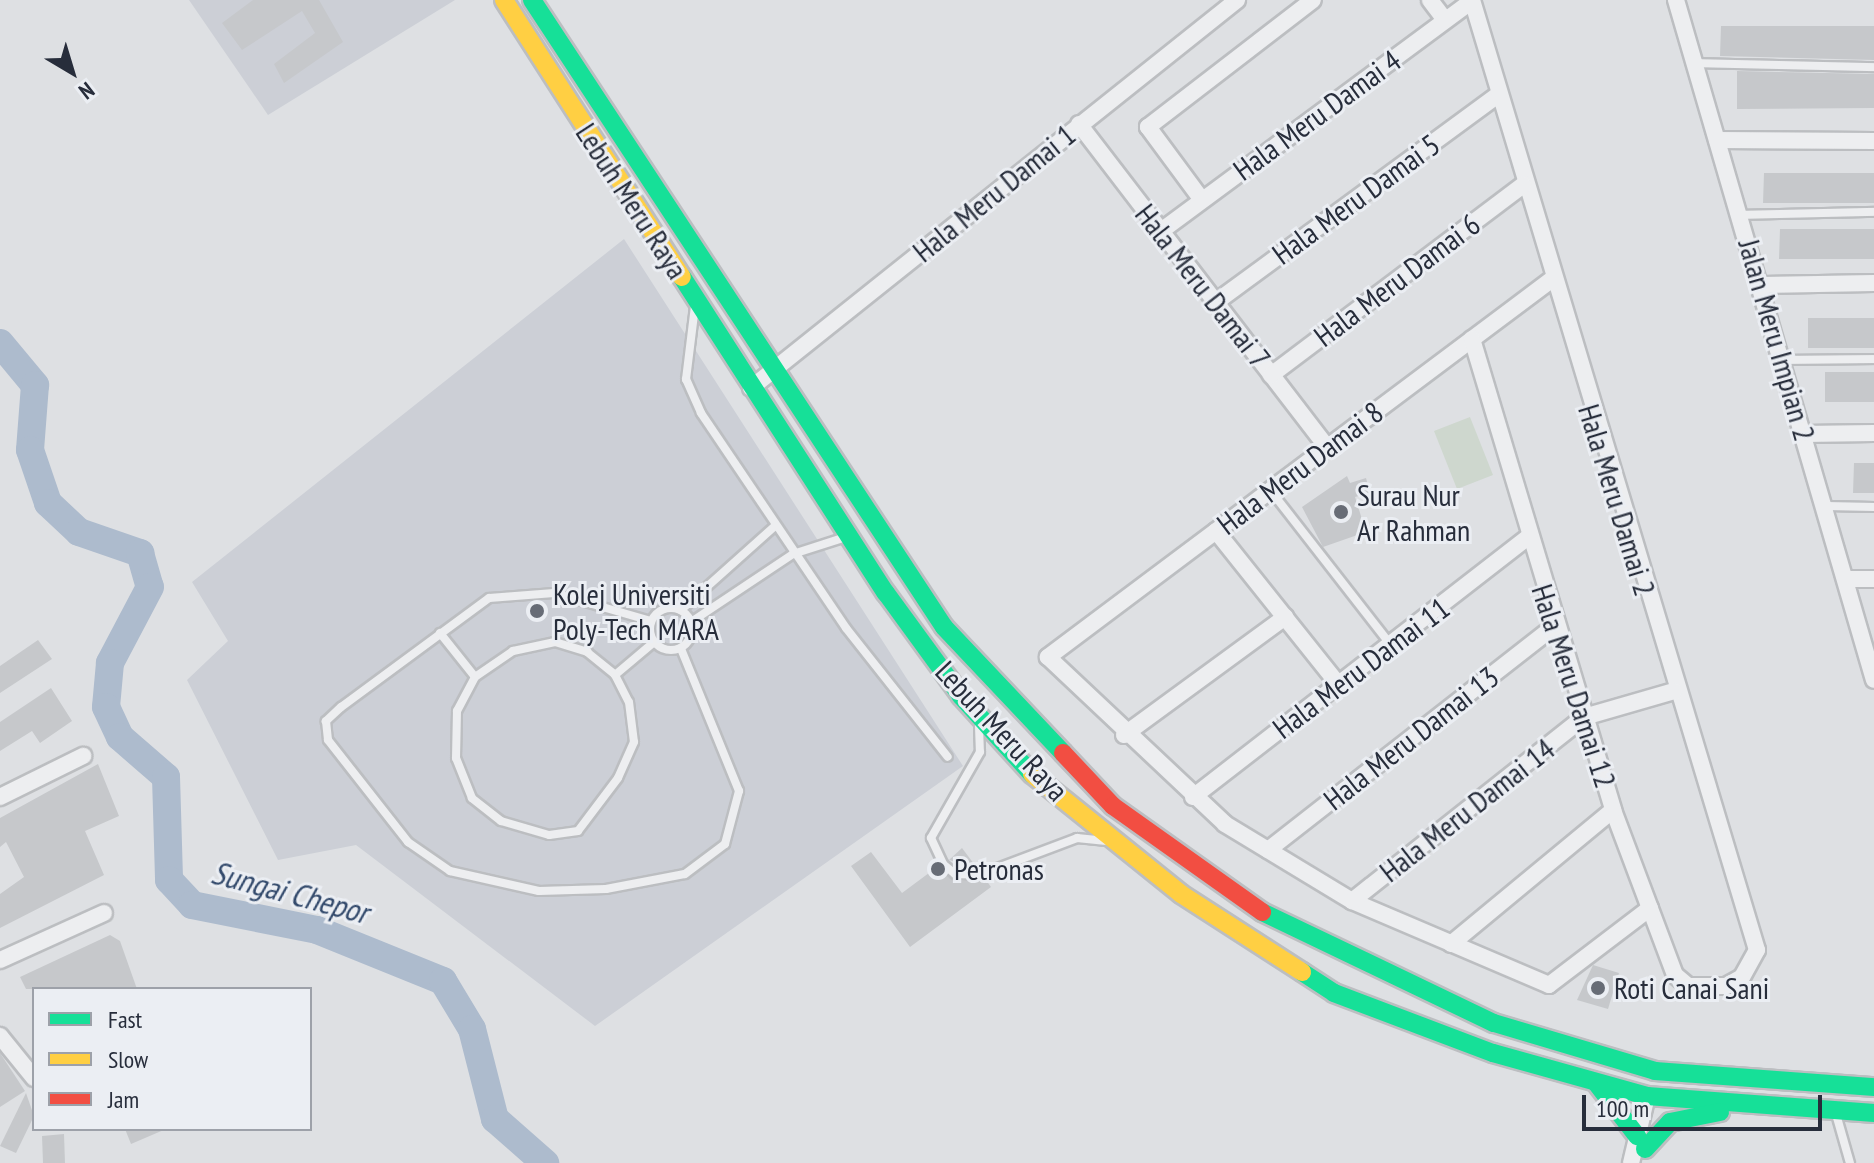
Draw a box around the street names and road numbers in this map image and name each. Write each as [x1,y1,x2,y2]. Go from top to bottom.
street label: Hala Meru Damai 4 [1226,42,1408,188]
street label: Lebuh Meru Raya [568,117,696,285]
street label: Hala Meru Damai 1 [906,117,1082,269]
street label: Hala Meru Damai 5 [1265,126,1447,272]
street label: Hala Meru Damai 7 [1128,197,1278,375]
street label: Hala Meru Damai 6 [1307,206,1487,354]
street label: Jalan Meru Impian 2 [1731,235,1823,445]
street label: Hala Meru Damai 8 [1210,394,1390,542]
street label: Hala Meru Damai 2 [1571,400,1663,600]
street label: Hala Meru Damai 12 [1524,580,1624,792]
street label: Hala Meru Damai 11 [1266,590,1456,746]
street label: Lebuh Meru Raya [928,654,1076,808]
street label: Hala Meru Damai 13 [1317,659,1505,817]
street label: Hala Meru Damai 14 [1373,731,1561,889]

